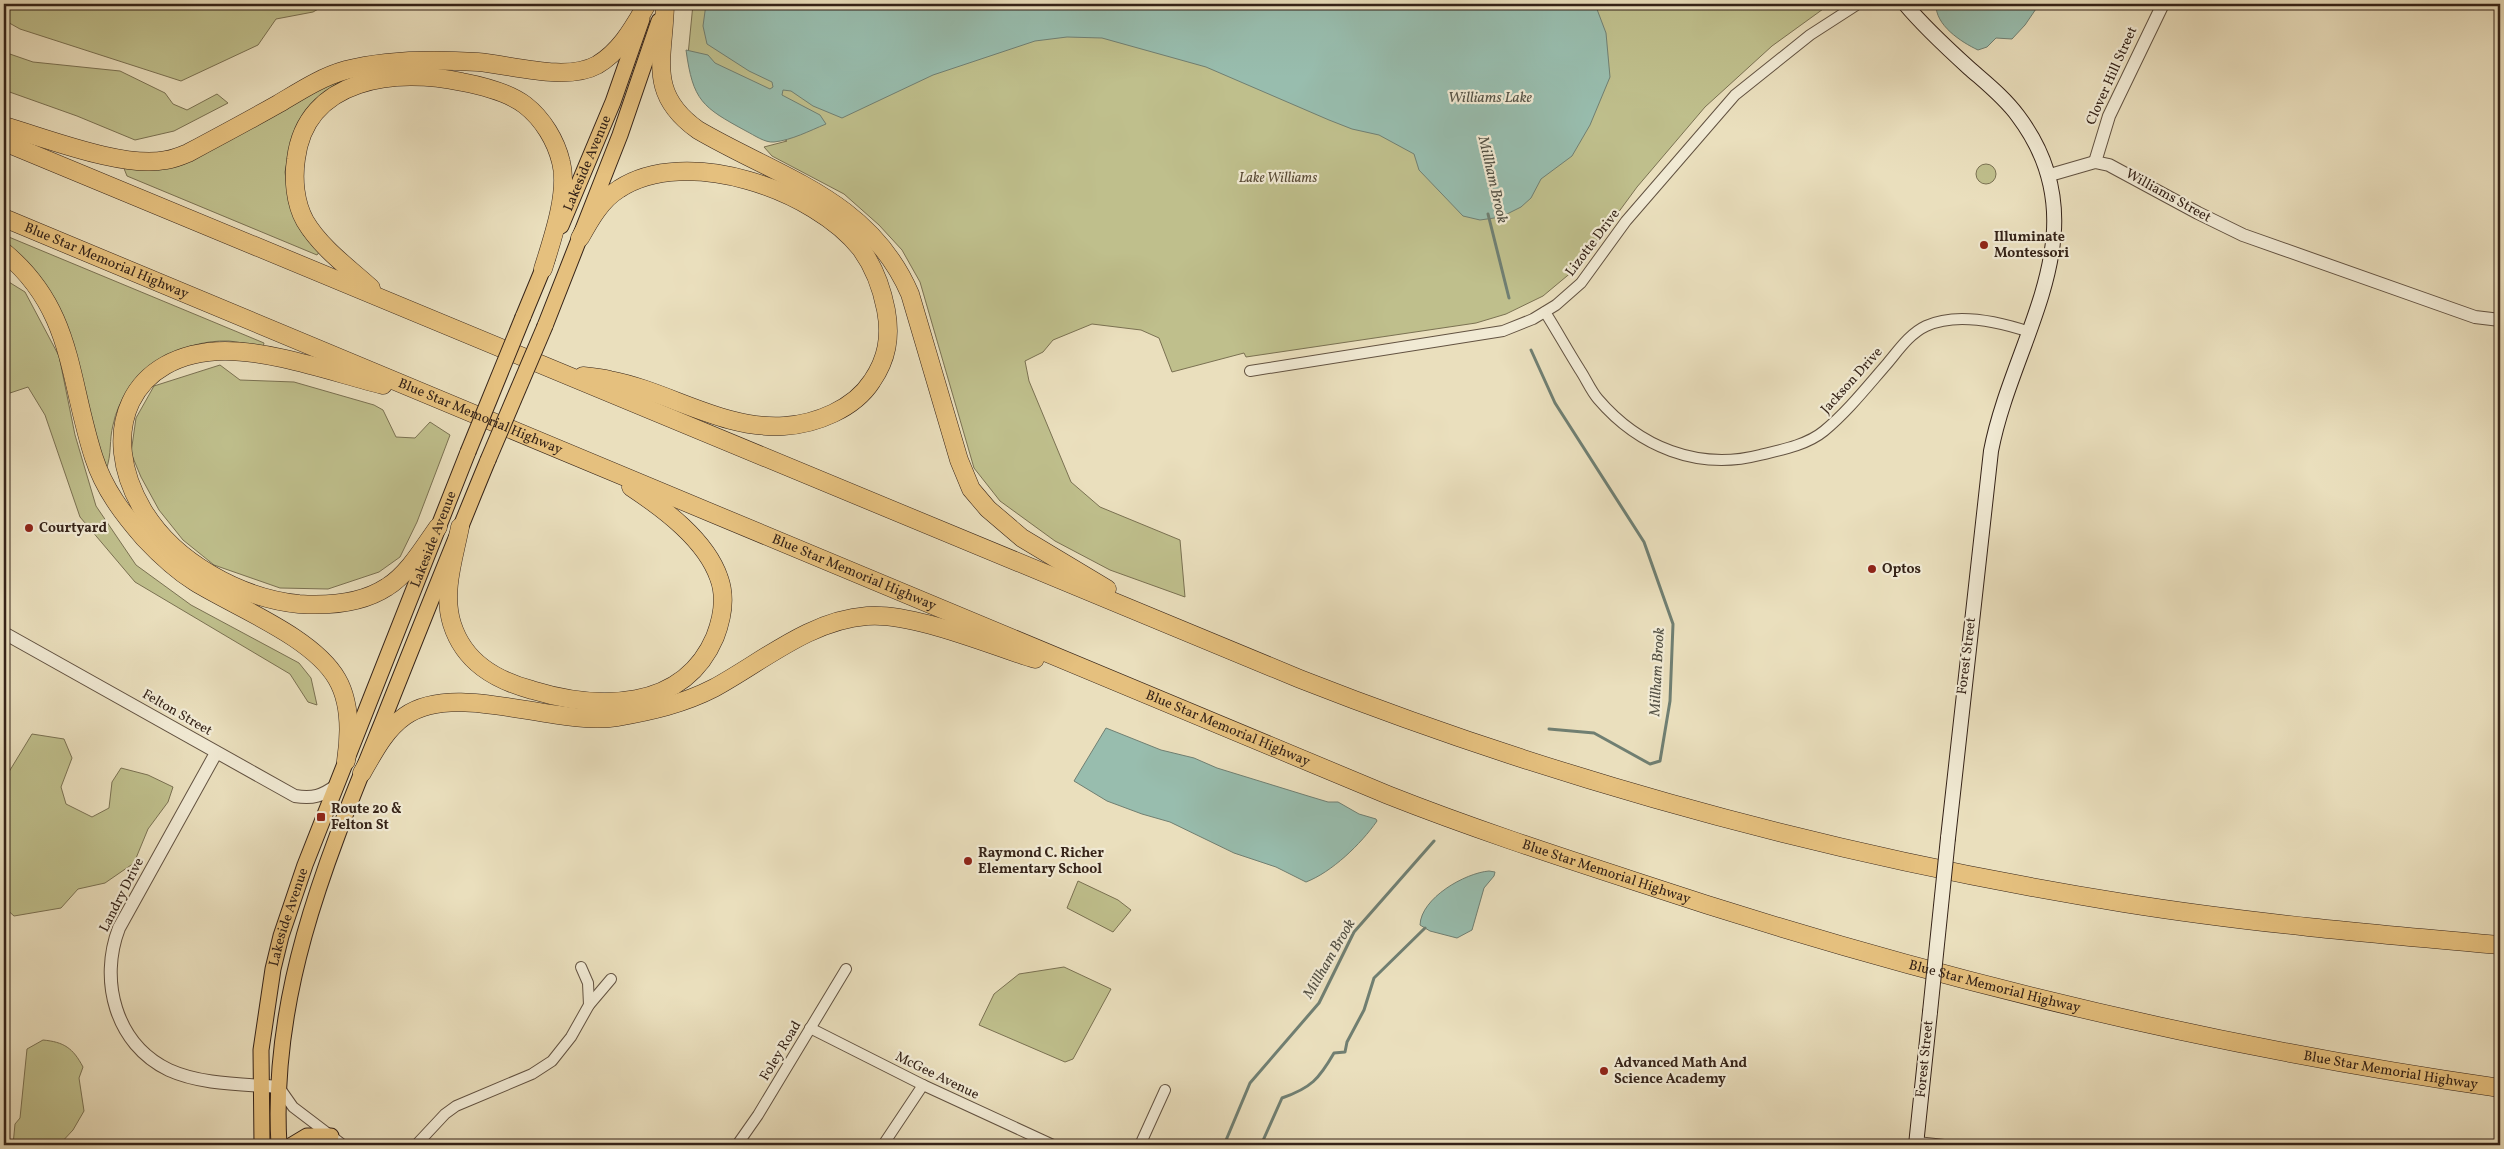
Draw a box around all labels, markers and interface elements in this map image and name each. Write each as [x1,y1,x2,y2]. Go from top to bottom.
street label: Clover Hill Street [2082,24,2142,128]
water label: Williams Lake [1448,88,1533,109]
street label: Lakeside Avenue [559,112,616,214]
water label: Millham Brook [1472,133,1512,226]
street label: Williams Street [2122,165,2214,227]
park label: Lake Williams [1239,169,1317,188]
street label: Lizotte Drive [1561,205,1625,281]
street label: Blue Star Memorial Highway [21,218,192,304]
place label: Illuminate Montessori [1994,228,2069,263]
marker: Illuminate Montessori [1978,239,1990,251]
street label: Jackson Drive [1817,343,1887,419]
street label: Blue Star Memorial Highway [395,374,566,459]
street label: Lakeside Avenue [406,488,461,590]
place label: Courtyard [39,519,107,538]
marker: Courtyard [23,522,35,534]
street label: Blue Star Memorial Highway [769,530,940,615]
place label: Optos [1882,560,1921,579]
marker: Optos [1866,563,1878,575]
street label: Forest Street [1953,616,1981,696]
water label: Millham Brook [1645,627,1671,718]
street label: Felton Street [138,685,216,741]
street label: Blue Star Memorial Highway [1143,685,1313,771]
place label: Route 20 & Felton St [331,800,402,835]
marker: Route 20 & Felton St [315,811,327,823]
street label: Blue Star Memorial Highway [1519,835,1694,909]
place label: Raymond C. Richer Elementary School [978,844,1104,879]
street label: Landry Drive [95,854,149,935]
marker: Raymond C. Richer Elementary School [962,855,974,867]
street label: Lakeside Avenue [264,865,313,968]
water label: Millham Brook [1298,915,1361,1003]
street label: Blue Star Memorial Highway [1907,955,2083,1018]
street label: Foley Road [756,1017,806,1084]
street label: Forest Street [1912,1019,1939,1099]
street label: Blue Star Memorial Highway [2302,1046,2480,1094]
street label: McGee Avenue [892,1047,982,1105]
place label: Advanced Math And Science Academy [1614,1054,1748,1089]
marker: Advanced Math And Science Academy [1598,1065,1610,1077]

